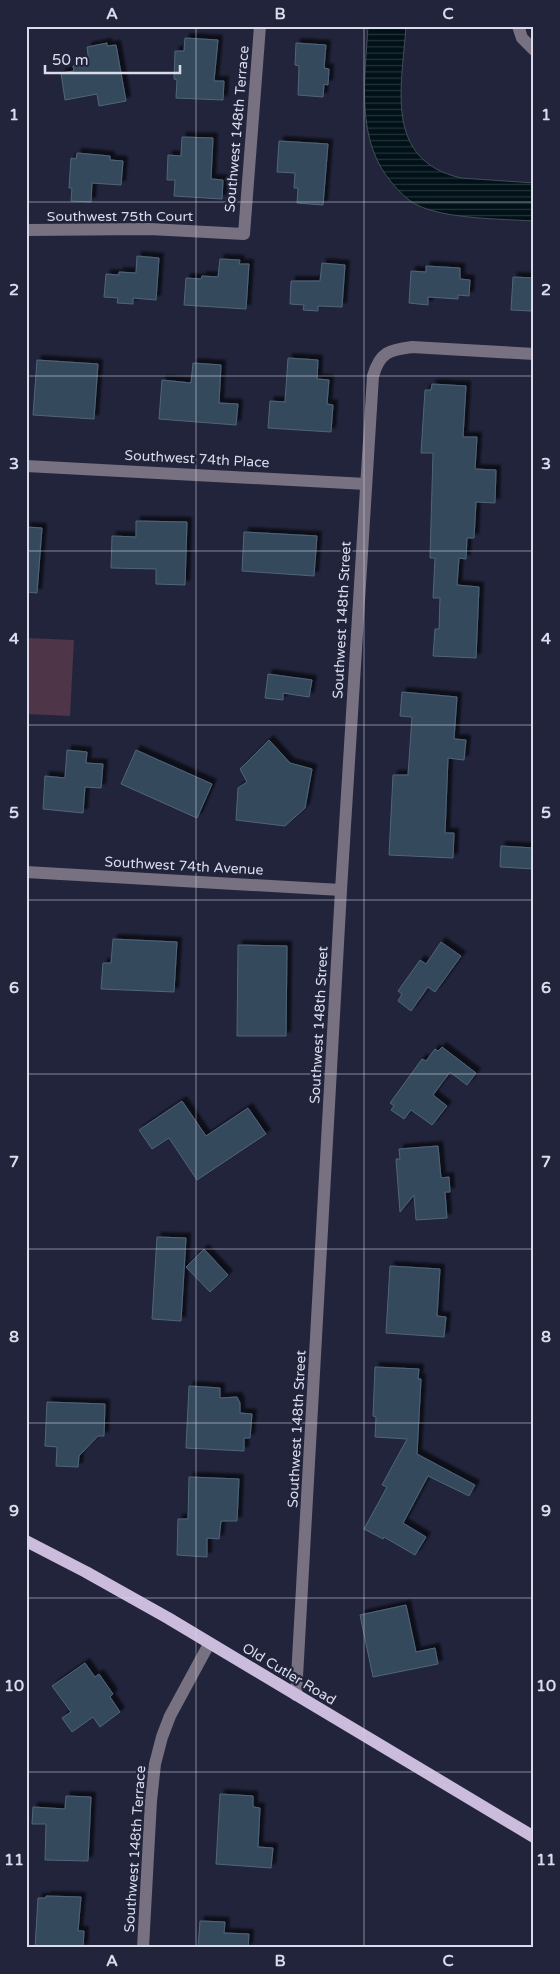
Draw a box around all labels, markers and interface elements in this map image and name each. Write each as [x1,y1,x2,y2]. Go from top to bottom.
text: A [106,4,118,24]
text: B [274,4,286,24]
text: C [442,4,454,24]
scale bar [45,42,180,74]
street label: Southwest 148th Terrace [221,45,253,213]
text: 50 m [52,51,89,69]
text: 1 [9,105,19,125]
text: 1 [541,105,551,125]
street label: Southwest 75th Court [47,208,194,225]
text: 2 [9,280,19,300]
text: 2 [541,280,551,300]
street label: Southwest 74th Place [124,447,270,471]
text: 3 [9,454,19,474]
text: 3 [541,454,551,474]
street label: Southwest 148th Street [329,540,355,699]
text: 4 [9,629,19,649]
text: 4 [541,629,551,649]
text: 5 [9,803,19,823]
text: 5 [541,803,551,823]
street label: Southwest 74th Avenue [104,853,264,879]
street label: Southwest 148th Street [306,945,332,1104]
text: 6 [9,978,19,998]
text: 6 [541,978,551,998]
text: 7 [9,1152,19,1172]
text: 7 [541,1152,551,1172]
text: 8 [9,1327,19,1347]
text: 8 [541,1327,551,1347]
street label: Southwest 148th Street [284,1349,310,1508]
text: 9 [9,1501,19,1521]
text: 9 [541,1501,551,1521]
street label: Old Cutler Road [239,1639,339,1709]
text: 10 [4,1676,24,1696]
text: 10 [536,1676,556,1696]
street label: Southwest 148th Terrace [121,1765,149,1933]
text: 11 [4,1850,24,1870]
text: 11 [536,1850,556,1870]
text: A [106,1951,118,1971]
text: B [274,1951,286,1971]
text: C [442,1951,454,1971]

